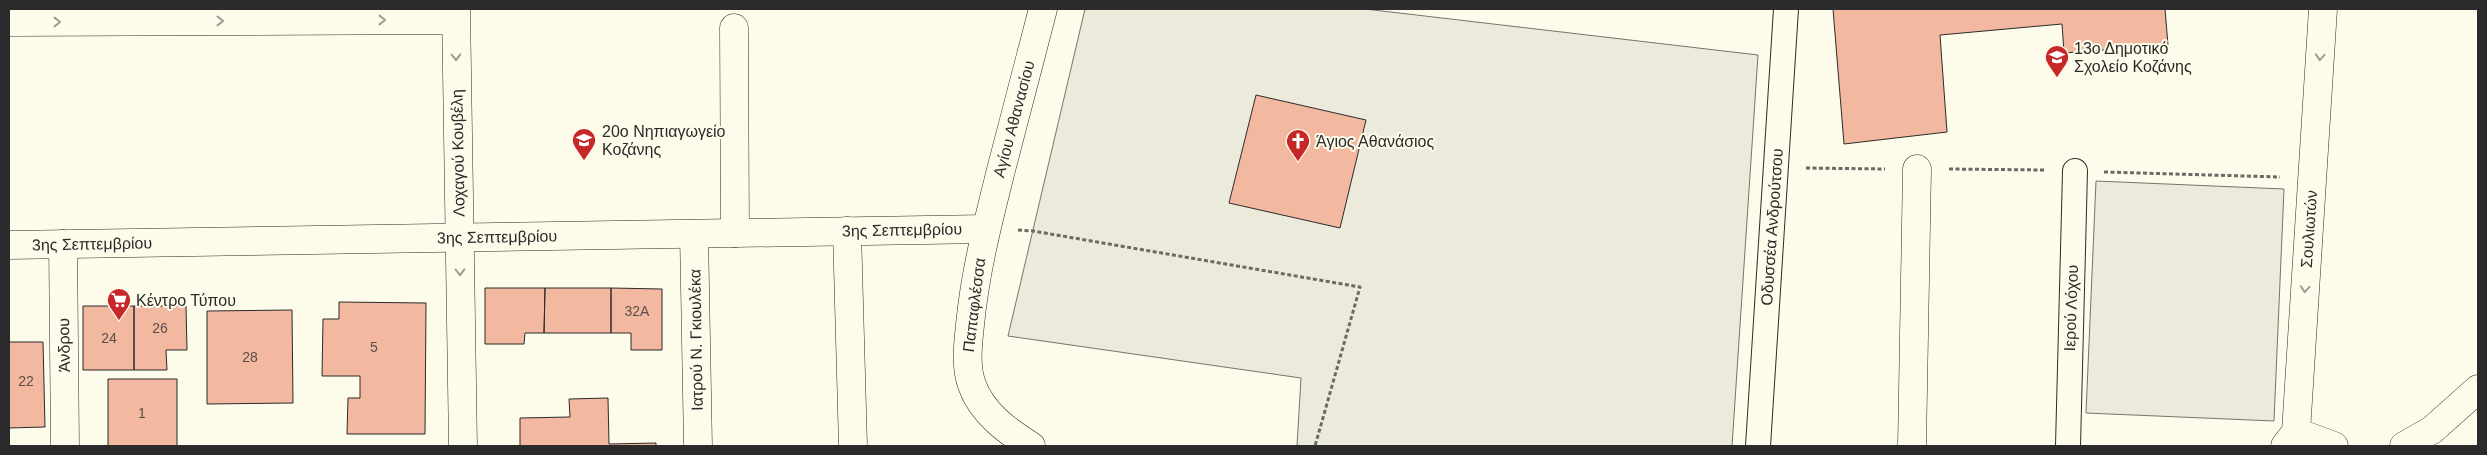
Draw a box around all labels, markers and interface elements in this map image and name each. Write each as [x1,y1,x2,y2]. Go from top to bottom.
one-way arrow [379,15,387,25]
one-way arrow [216,16,224,26]
one-way arrow [54,17,62,27]
place label: 13ο Δημοτικό Σχολείο Κοζάνης [2074,40,2192,76]
school or university icon: 13ο Δημοτικό Σχολείο Κοζάνης [2044,44,2070,78]
one-way arrow [451,54,462,62]
one-way arrow [2315,54,2326,62]
street label: Αγίου Αθανασίου [990,59,1038,179]
street label: Λοχαγού Κουβέλη [448,89,468,217]
place label: 20ο Νηπιαγωγείο Κοζάνης [602,123,726,159]
school or university icon: 20ο Νηπιαγωγείο Κοζάνης [571,127,597,161]
church icon: Άγιος Αθανάσιος [1285,128,1311,162]
place label: Άγιος Αθανάσιος [1316,133,1435,150]
street label: Οδυσσέα Ανδρούτσου [1758,148,1786,306]
street label: Σουλιωτών [2298,190,2320,268]
street label: 3ης Σεπτεμβρίου [842,220,962,240]
street label: 3ης Σεπτεμβρίου [437,227,557,247]
street label: 3ης Σεπτεμβρίου [32,234,152,254]
street label: Παπαφλέσσα [960,257,988,353]
street label: Ιερού Λόχου [2061,264,2081,352]
one-way arrow [455,269,465,277]
street label: Ιατρού N. Γκιουλέκα [686,269,706,411]
one-way arrow [2300,286,2311,294]
supermarket icon: Κέντρο Τύπου [106,287,132,321]
place label: Κέντρο Τύπου [136,292,236,309]
house number: 32A [625,303,650,319]
street label: Άνδρου [55,318,73,372]
house number: 26 [152,320,168,336]
house number: 24 [101,330,117,346]
house number: 5 [370,339,378,355]
house number: 28 [242,349,258,365]
house number: 22 [18,373,34,389]
house number: 1 [138,405,146,421]

